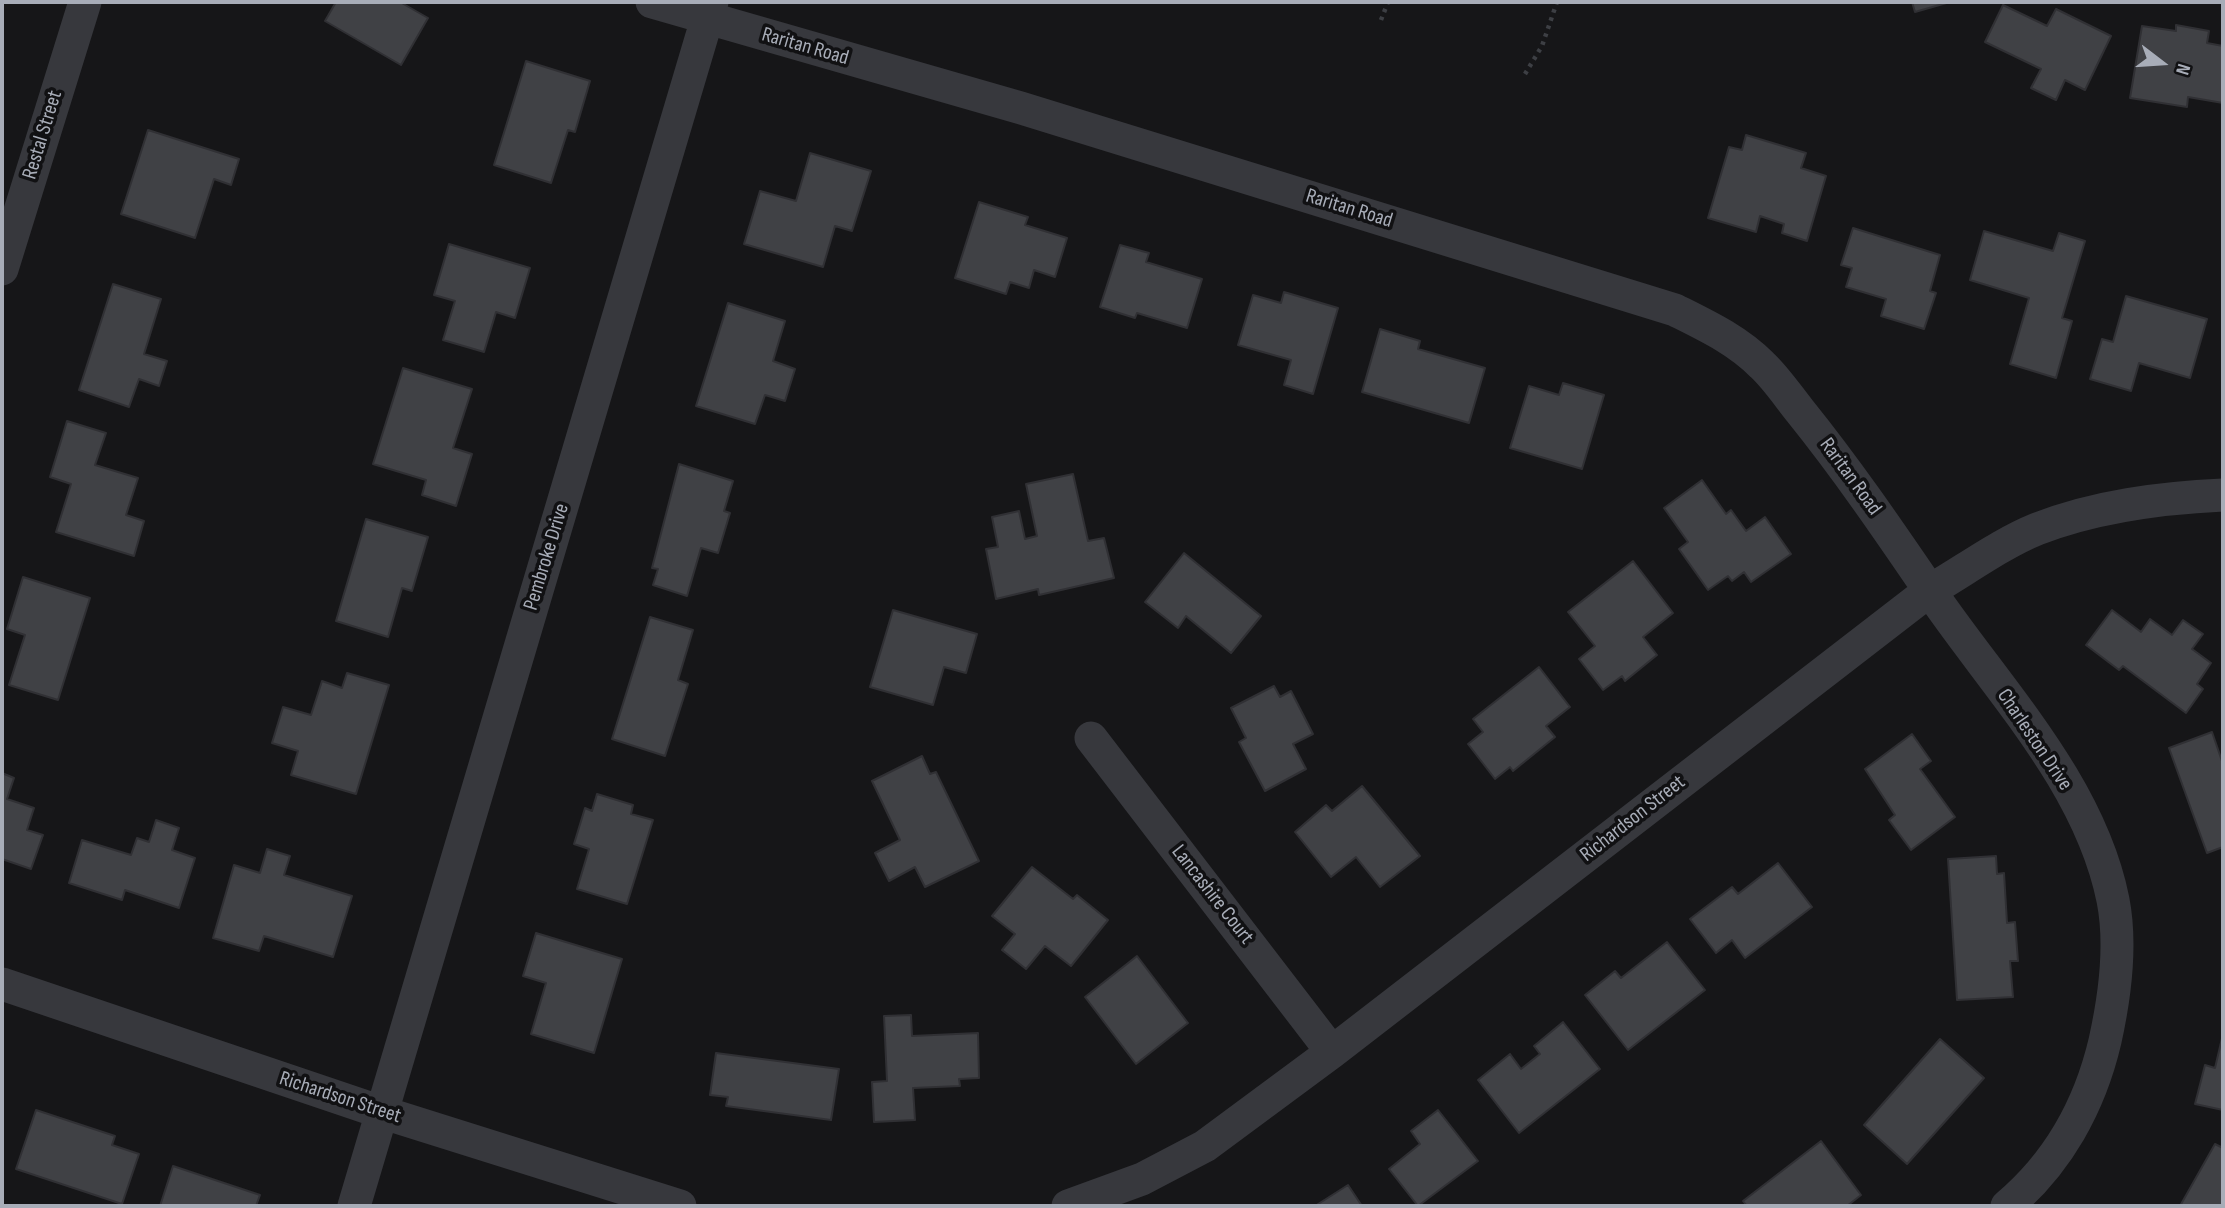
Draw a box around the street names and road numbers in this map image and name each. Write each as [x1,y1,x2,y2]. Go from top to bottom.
street label: Raritan Road [759,23,851,71]
street label: Restal Street [18,88,68,182]
street label: Raritan Road [1303,184,1395,234]
street label: Raritan Road [1814,434,1886,520]
street label: Pembroke Drive [519,501,575,613]
street label: Charleston Drive [1991,684,2077,796]
street label: Richardson Street [1575,770,1691,868]
street label: Lancashire Court [1165,840,1259,950]
street label: Richardson Street [276,1066,404,1130]

